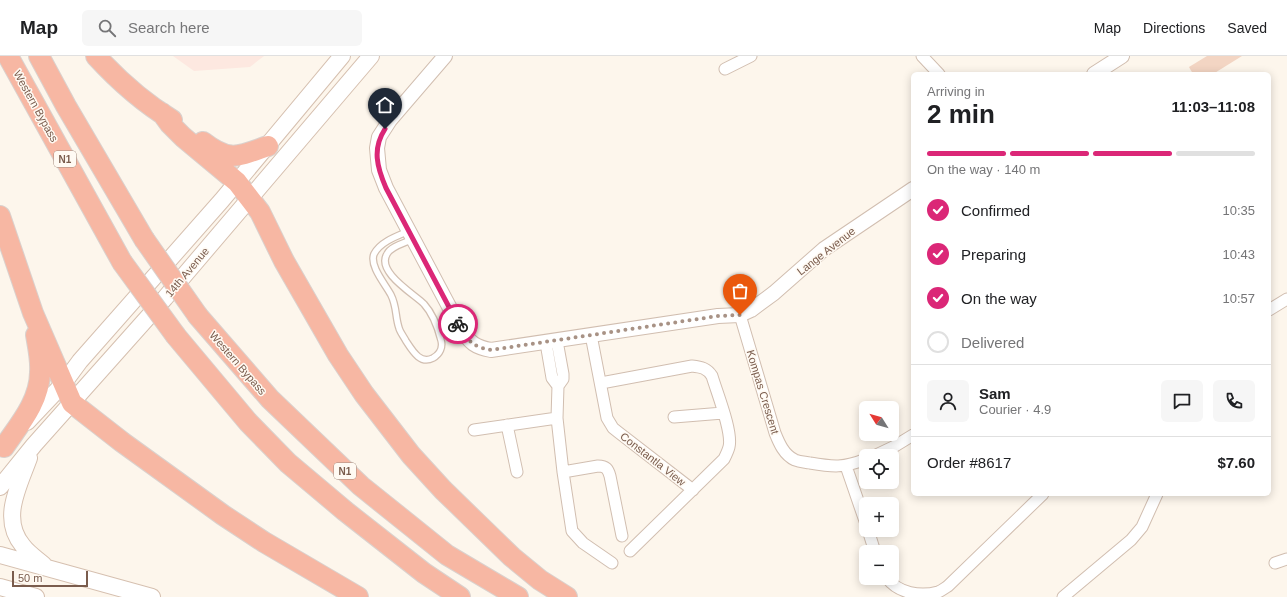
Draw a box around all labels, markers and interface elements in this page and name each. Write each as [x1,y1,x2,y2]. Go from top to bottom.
search box [82,10,362,46]
text: Map [20,17,58,38]
icon: search [96,17,118,39]
text: Search here [128,19,210,36]
text: Map [1094,20,1121,36]
text: Directions [1143,20,1205,36]
text: Saved [1227,20,1267,36]
street label: Western Bypass [11,68,61,144]
text: Arriving in [927,84,985,99]
pin [368,88,402,129]
icon: home [374,94,396,116]
text: 11:03–11:08 [1172,98,1255,115]
text: 2 min [927,99,995,129]
road number: N1 [54,151,76,167]
text: On the way · 140 m [927,162,1040,177]
icon: check [927,199,949,221]
text: Confirmed [961,202,1030,219]
text: 10:35 [1222,203,1255,218]
street label: Lange Avenue [795,225,857,277]
icon: check [927,243,949,265]
street label: 14th Avenue [163,245,211,299]
text: Preparing [961,246,1026,263]
text: 10:43 [1222,247,1255,262]
pin [723,274,757,315]
icon: bag [729,280,751,302]
icon: check [927,287,949,309]
text: On the way [961,290,1037,307]
text: 10:57 [1222,291,1255,306]
courier [438,304,478,344]
icon: bike [447,313,469,335]
street label: Western Bypass [207,329,269,397]
text: Delivered [961,334,1024,351]
street label: Kompas Crescent [744,348,782,436]
button: person [927,380,969,422]
button: chat [1161,380,1203,422]
button: phone [1213,380,1255,422]
text: Sam [979,385,1011,402]
north arrow [859,401,899,441]
map controls [859,401,899,585]
text: Courier · 4.9 [979,402,1051,417]
street label: Constantla View [618,430,688,488]
button: locate [859,449,899,489]
text: Order #8617 [927,454,1011,471]
text: $7.60 [1217,454,1255,471]
road number: N1 [334,463,356,479]
button: + [859,497,899,537]
button: − [859,545,899,585]
scale bar [12,569,88,588]
text: 50 m [18,572,42,584]

